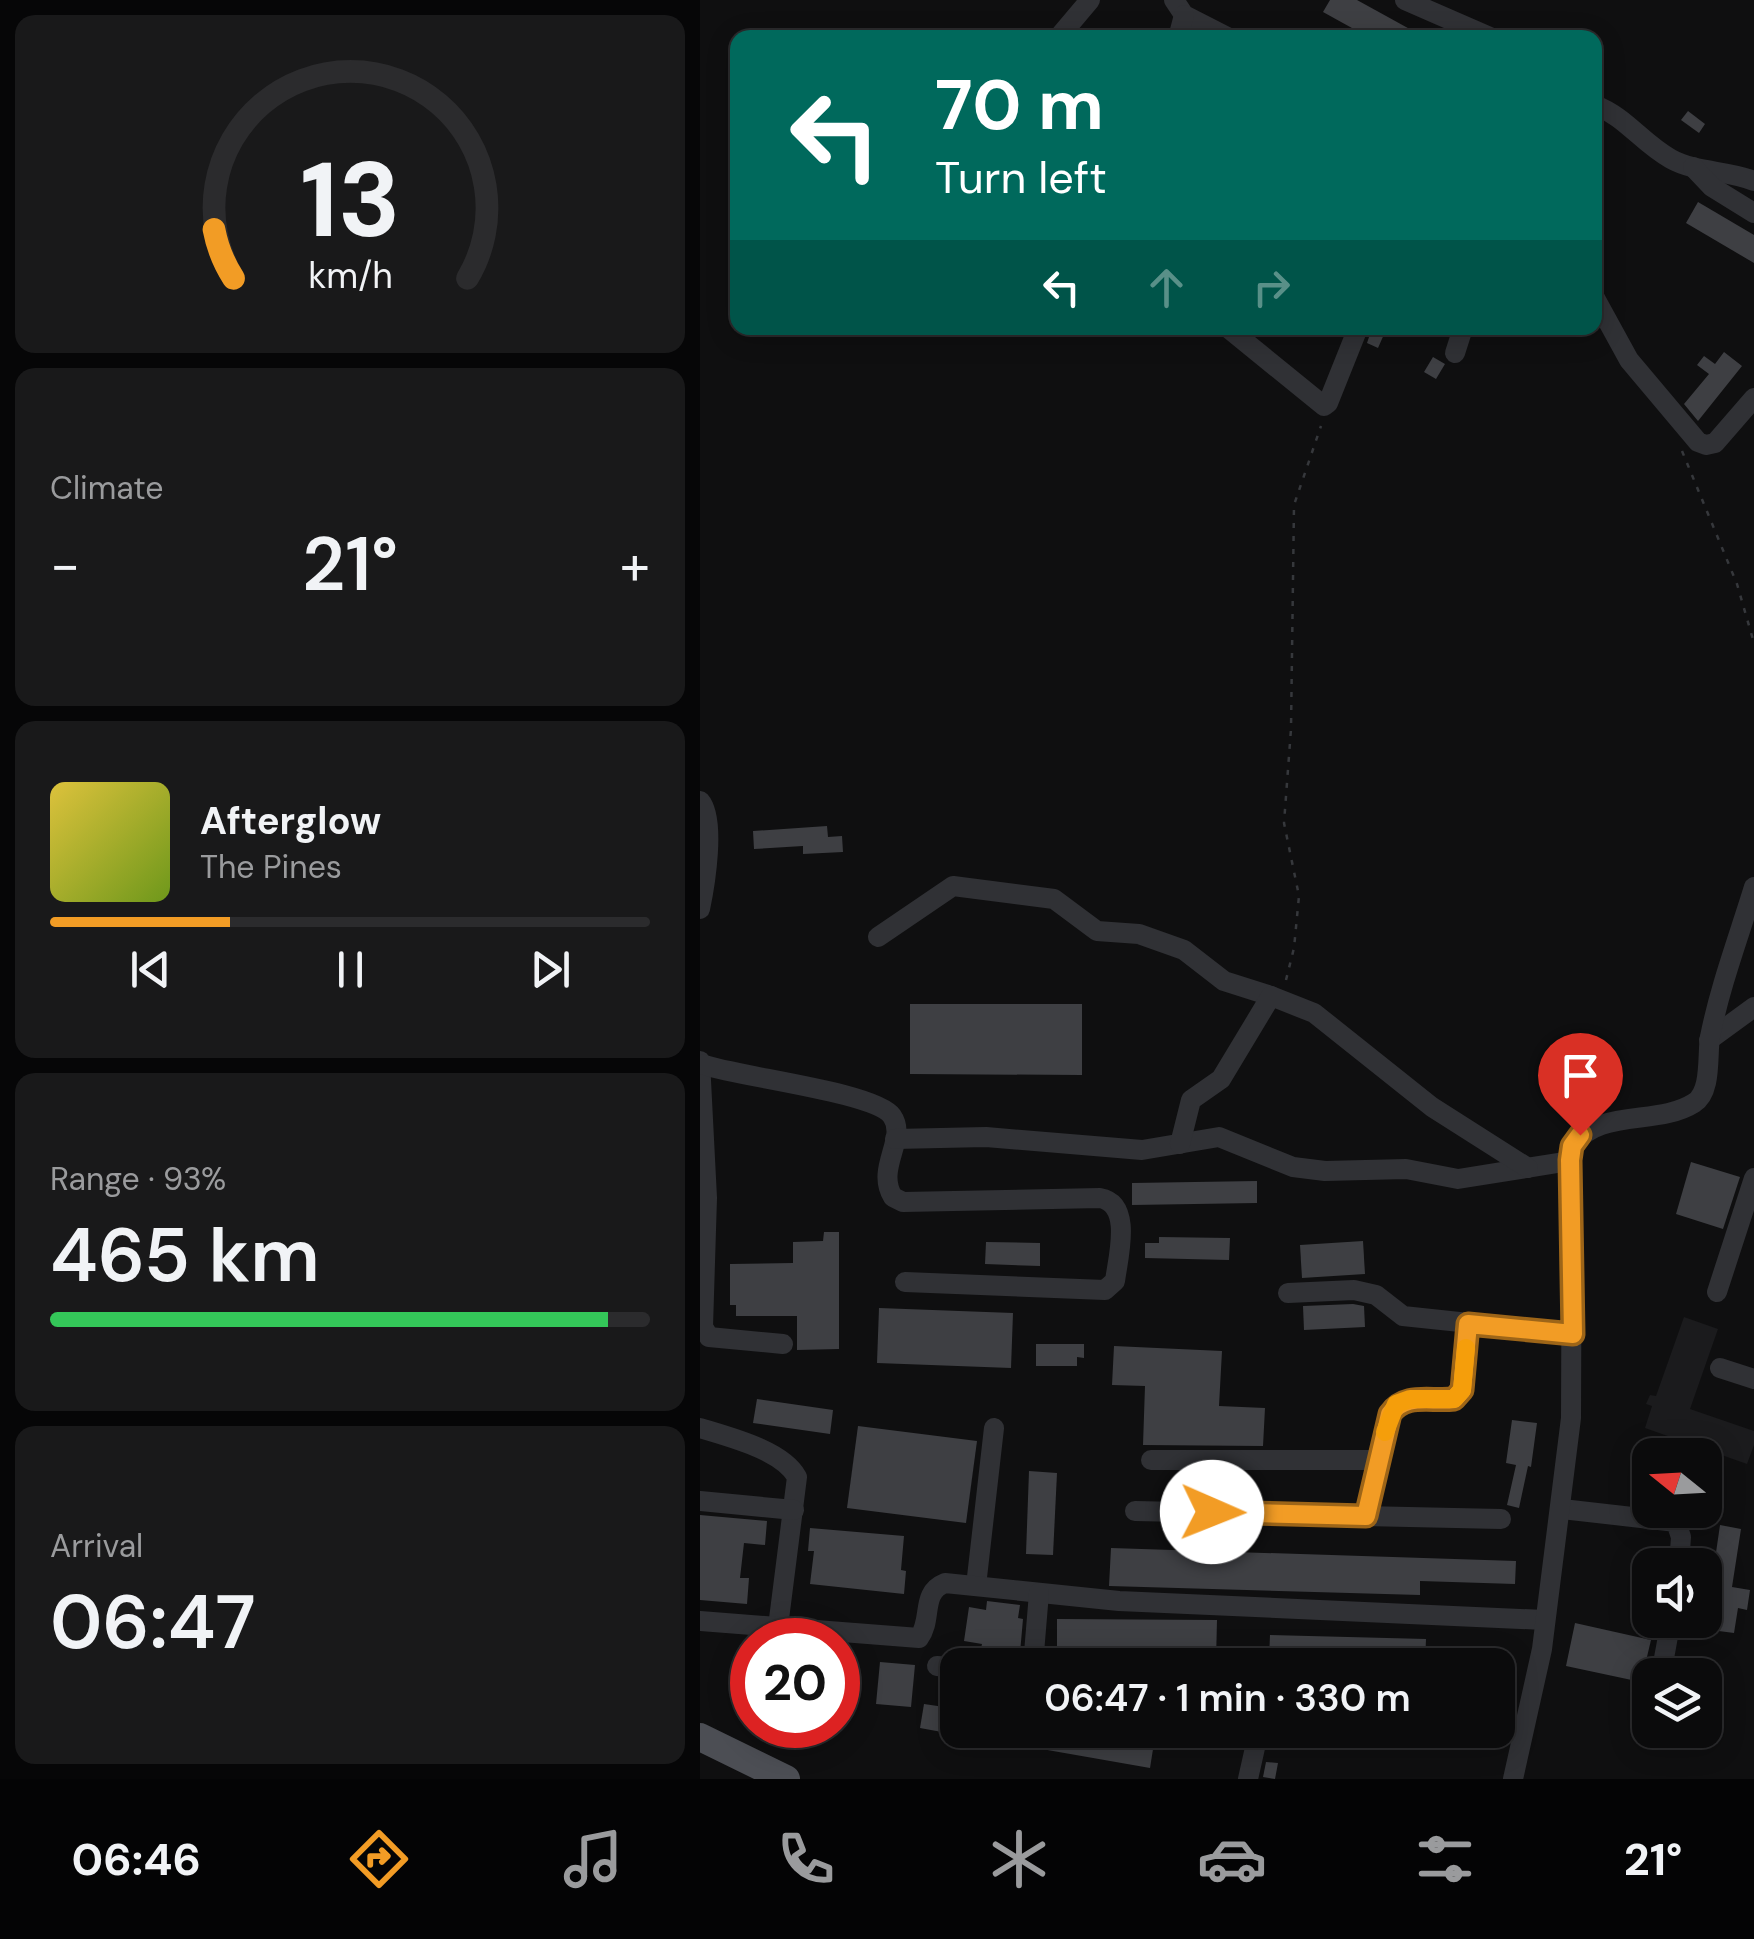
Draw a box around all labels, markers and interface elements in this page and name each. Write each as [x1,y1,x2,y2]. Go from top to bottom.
text: 70 m [935,60,1104,151]
icon: left [770,70,900,200]
text: 13 [300,133,400,268]
text: Turn left [935,148,1107,207]
text: km/h [308,253,392,299]
icon: left [1034,260,1089,315]
icon: ahead [1139,260,1194,315]
icon: right [1244,260,1299,315]
text: Climate [50,467,164,509]
text: 21° [302,516,398,613]
text: − [50,529,80,601]
text: + [620,529,650,601]
text: Afterglow [200,796,381,846]
text: The Pines [200,846,342,888]
icon: previous [123,942,178,997]
icon: pause [323,942,378,997]
icon: next [523,942,578,997]
pin [1538,1033,1623,1136]
icon: arrive [1553,1048,1608,1103]
text: Range · 93% [50,1158,226,1200]
text: 465 km [50,1207,320,1304]
north arrow [1632,1438,1722,1528]
map controls [1632,1438,1722,1748]
position arrow [1160,1460,1264,1564]
text: Arrival [50,1525,143,1567]
button: sound [1632,1548,1722,1638]
text: 06:47 [50,1574,256,1671]
speed limit sign: 20 [730,1618,860,1748]
button: layers [1632,1658,1722,1748]
text: 06:47 · 1 min · 330 m [1044,1673,1411,1723]
icon: directions [344,1824,414,1894]
icon: music [558,1824,628,1894]
icon: phone [771,1824,841,1894]
icon: climate [984,1824,1054,1894]
icon: car [1197,1824,1267,1894]
icon: filters [1410,1824,1480,1894]
text: 06:46 [72,1830,201,1889]
text: 21° [1624,1830,1682,1889]

